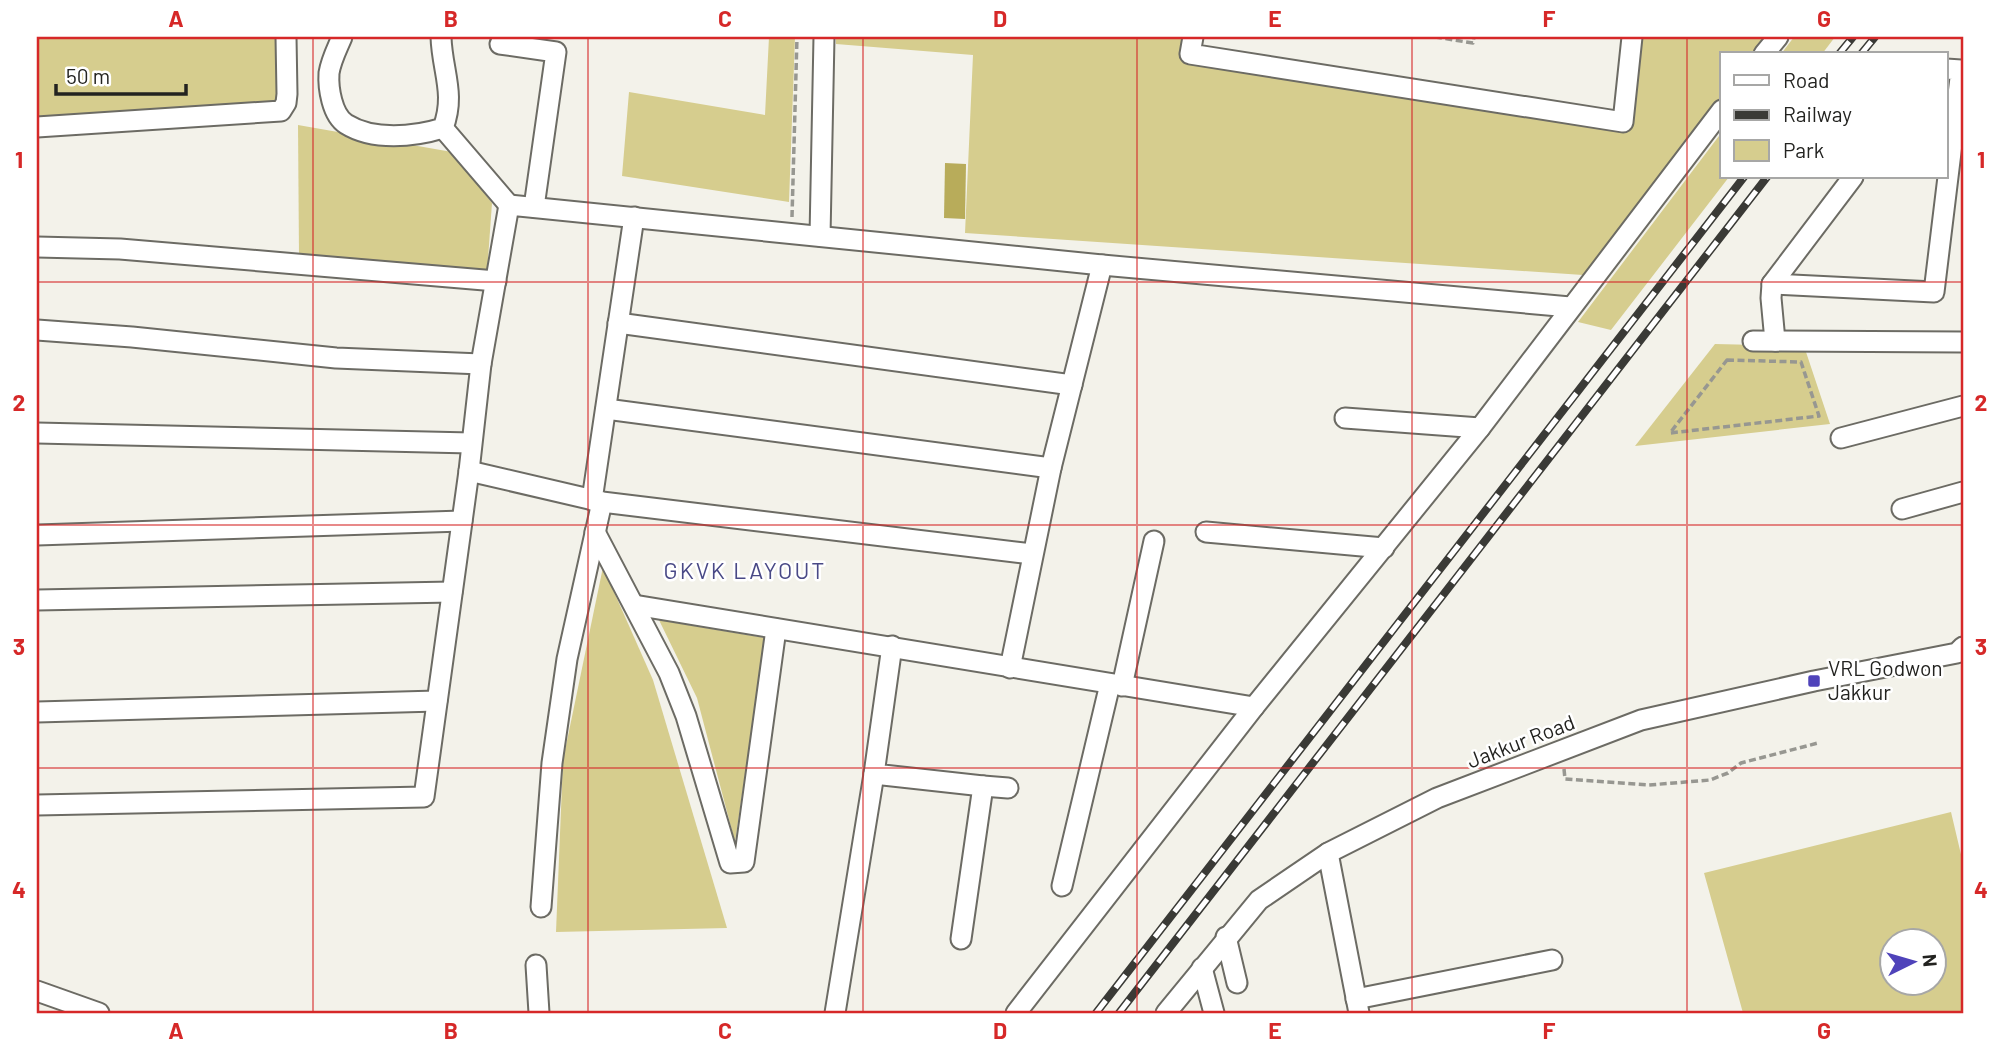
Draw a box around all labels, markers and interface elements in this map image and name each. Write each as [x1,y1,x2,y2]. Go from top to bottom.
text: A [168,4,184,32]
text: B [444,4,458,32]
text: C [718,4,732,32]
text: D [993,4,1007,32]
text: E [1268,4,1282,32]
text: F [1543,4,1556,32]
text: G [1817,4,1831,32]
scale bar [56,52,186,96]
legend [1720,52,1948,178]
text: 50 m [66,63,110,88]
text: Road [1783,67,1829,92]
text: Railway [1783,101,1852,126]
text: Park [1783,137,1824,162]
text: 1 [15,145,23,173]
text: 1 [1977,145,1985,173]
text: 2 [13,388,25,416]
text: 2 [1975,388,1987,416]
district label: GKVK LAYOUT [664,556,826,584]
text: 3 [13,632,25,660]
text: 3 [1975,632,1987,660]
place label: VRL Godwon Jakkur [1828,655,1943,704]
marker: VRL Godwon Jakkur [1806,673,1822,689]
street label: Jakkur Road [1463,709,1578,773]
text: 4 [12,875,26,903]
text: 4 [1974,875,1988,903]
north arrow [1878,928,1948,998]
text: N [1918,953,1942,968]
text: A [168,1016,184,1044]
text: B [444,1016,458,1044]
text: C [718,1016,732,1044]
text: D [993,1016,1007,1044]
text: E [1268,1016,1282,1044]
text: F [1543,1016,1556,1044]
text: G [1817,1016,1831,1044]

